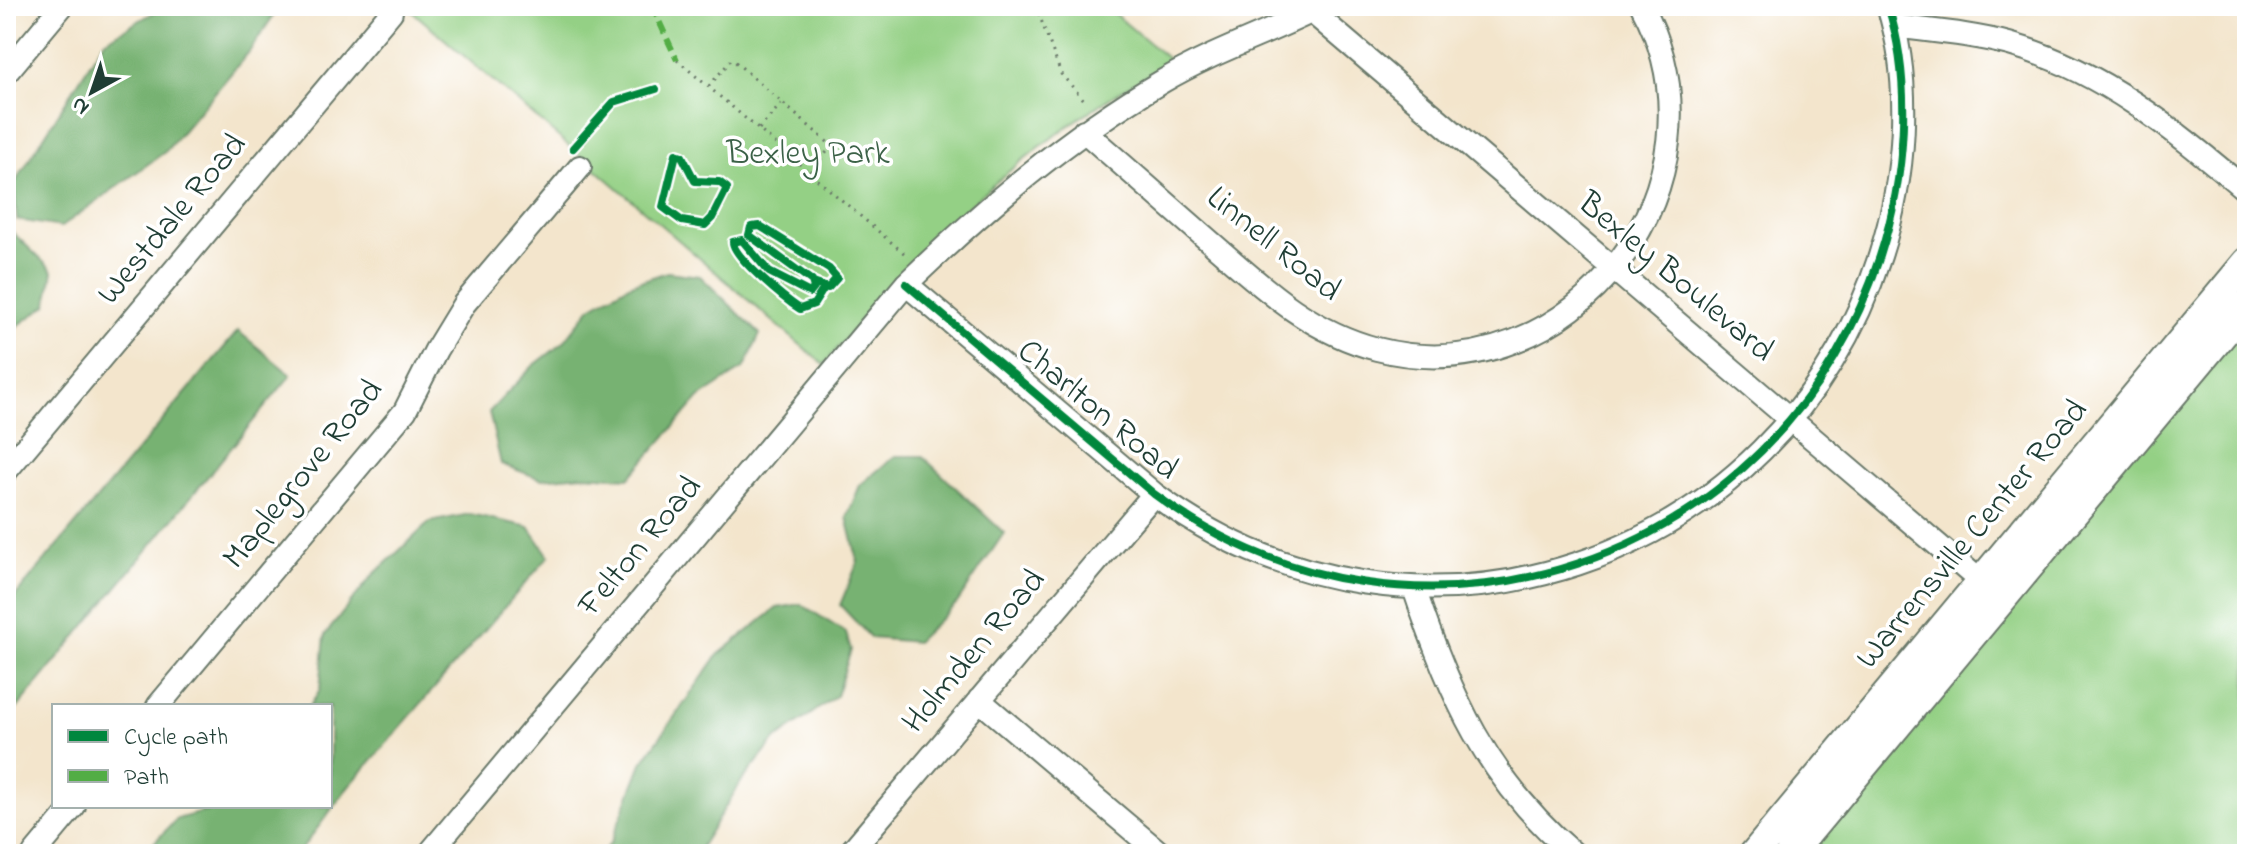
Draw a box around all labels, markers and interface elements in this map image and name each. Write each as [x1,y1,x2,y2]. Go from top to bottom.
north arrow [52,52,132,132]
text: N [65,88,97,122]
street label: Westdale Road [86,123,260,317]
park label: Bexley Park [725,130,890,180]
street label: Linnell Road [1195,175,1351,315]
street label: Bexley Boulevard [1565,180,1784,375]
street label: Charlton Road [1005,328,1189,494]
street label: Maplegrove Road [211,369,397,581]
street label: Warrensville Center Road [1845,389,2101,681]
street label: Felton Road [566,465,715,629]
street label: Holmden Road [891,559,1059,745]
legend [52,704,332,808]
text: Cycle path [124,721,228,757]
text: Path [124,761,169,796]

